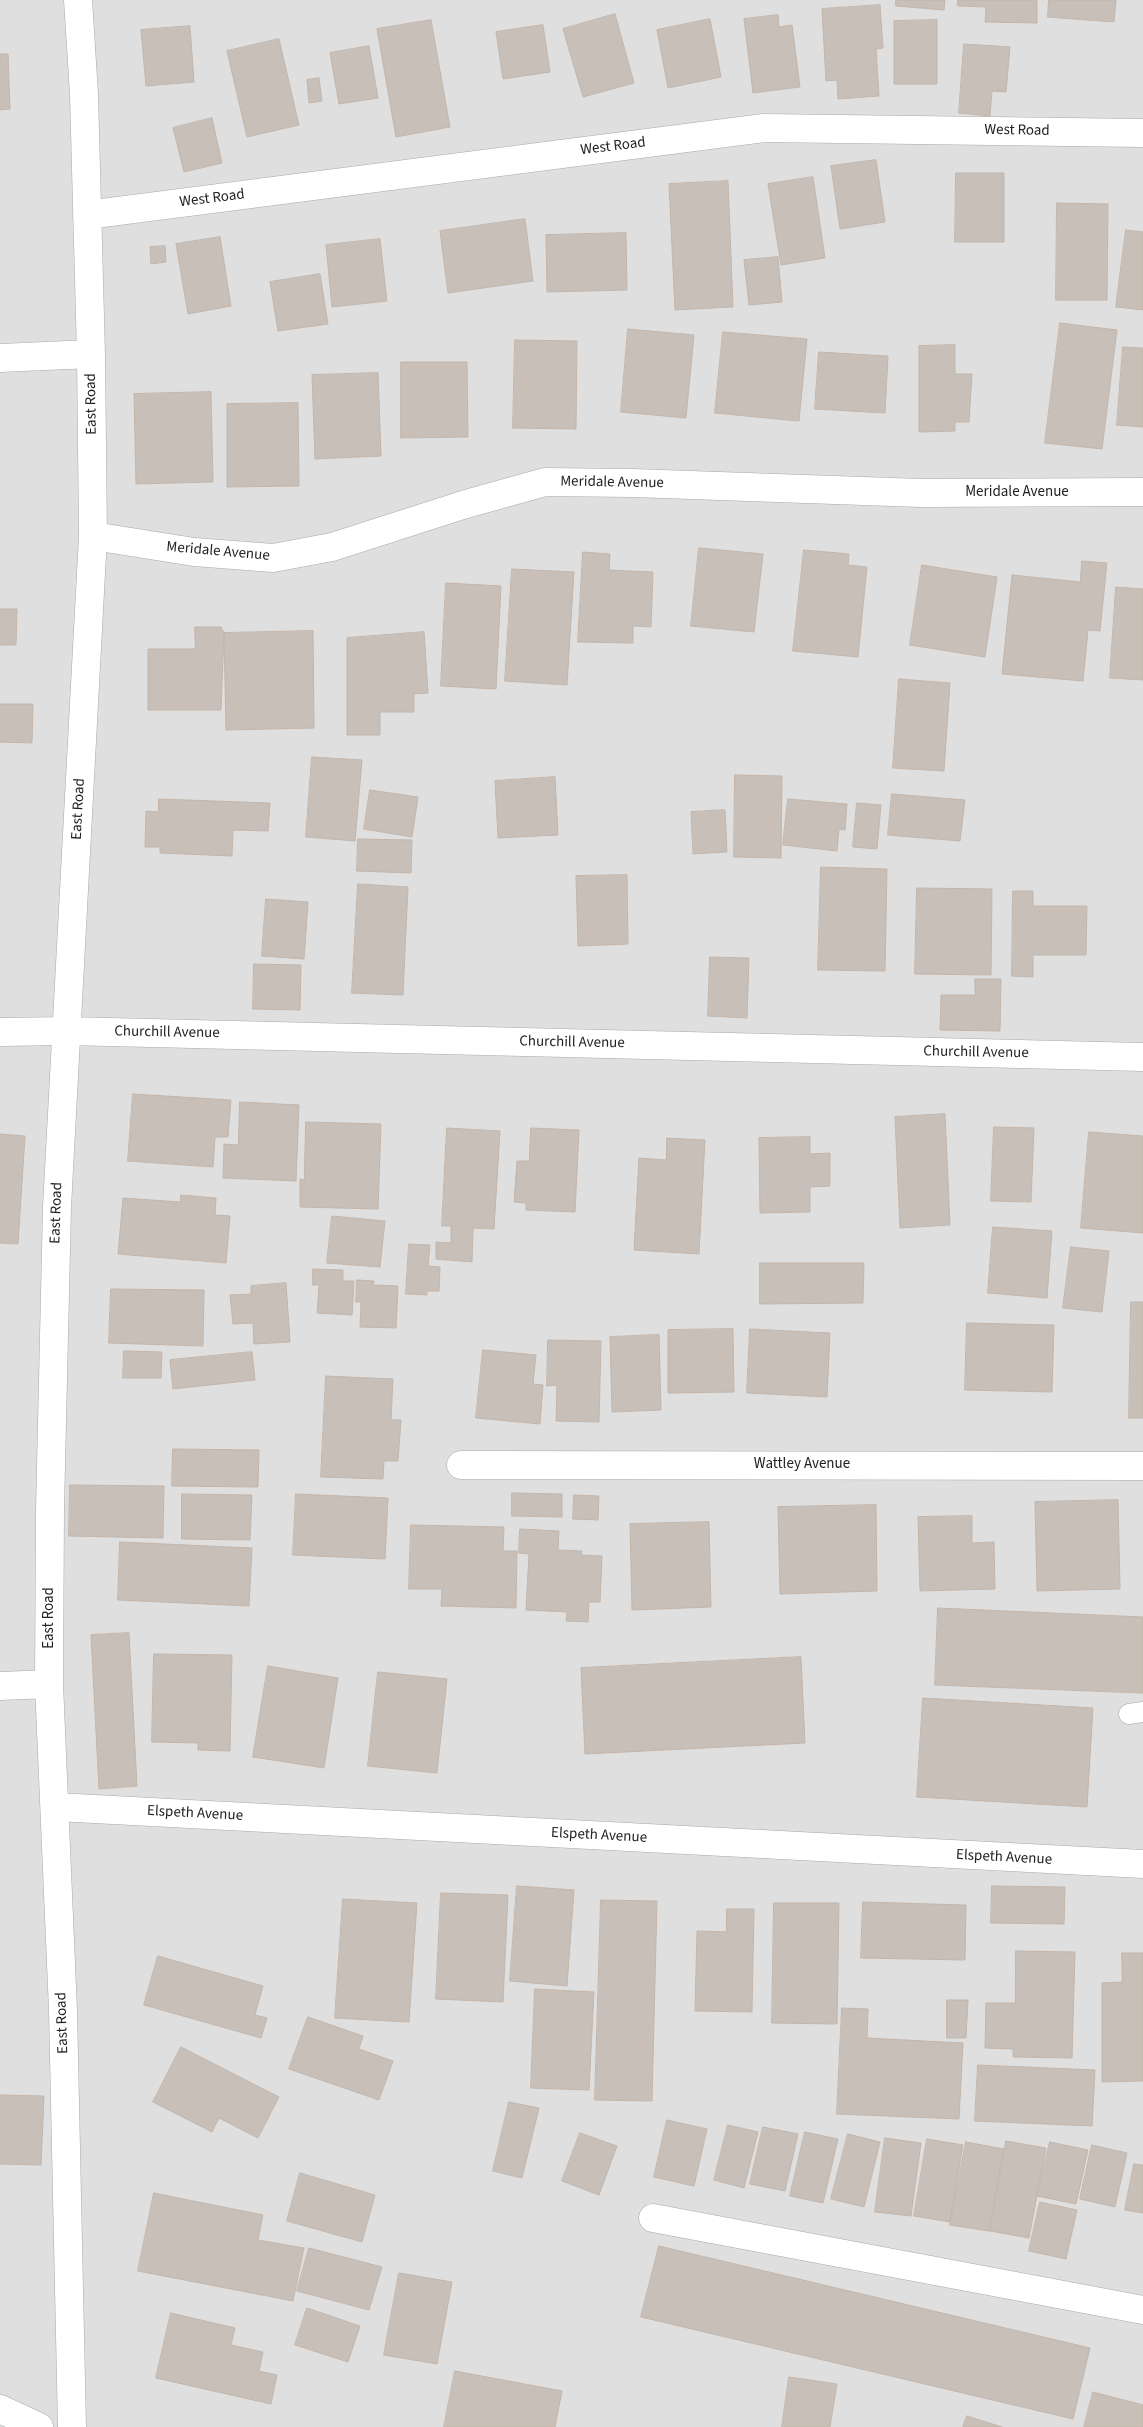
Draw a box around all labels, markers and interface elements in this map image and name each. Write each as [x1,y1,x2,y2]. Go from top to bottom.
street label: West Road [984,121,1050,141]
street label: West Road [579,134,647,160]
street label: West Road [178,186,246,212]
street label: East Road [82,373,102,435]
street label: Meridale Avenue [560,473,664,493]
street label: Meridale Avenue [965,484,1069,502]
street label: Meridale Avenue [166,539,270,565]
street label: East Road [68,778,90,840]
street label: Churchill Avenue [114,1023,220,1043]
street label: Churchill Avenue [519,1033,625,1053]
street label: Churchill Avenue [923,1043,1029,1063]
street label: East Road [47,1182,67,1244]
street label: Wattley Avenue [754,1456,850,1474]
street label: East Road [41,1587,59,1649]
street label: Elspeth Avenue [147,1802,243,1826]
street label: Elspeth Avenue [551,1824,647,1848]
street label: Elspeth Avenue [956,1846,1052,1870]
street label: East Road [53,1992,73,2054]

